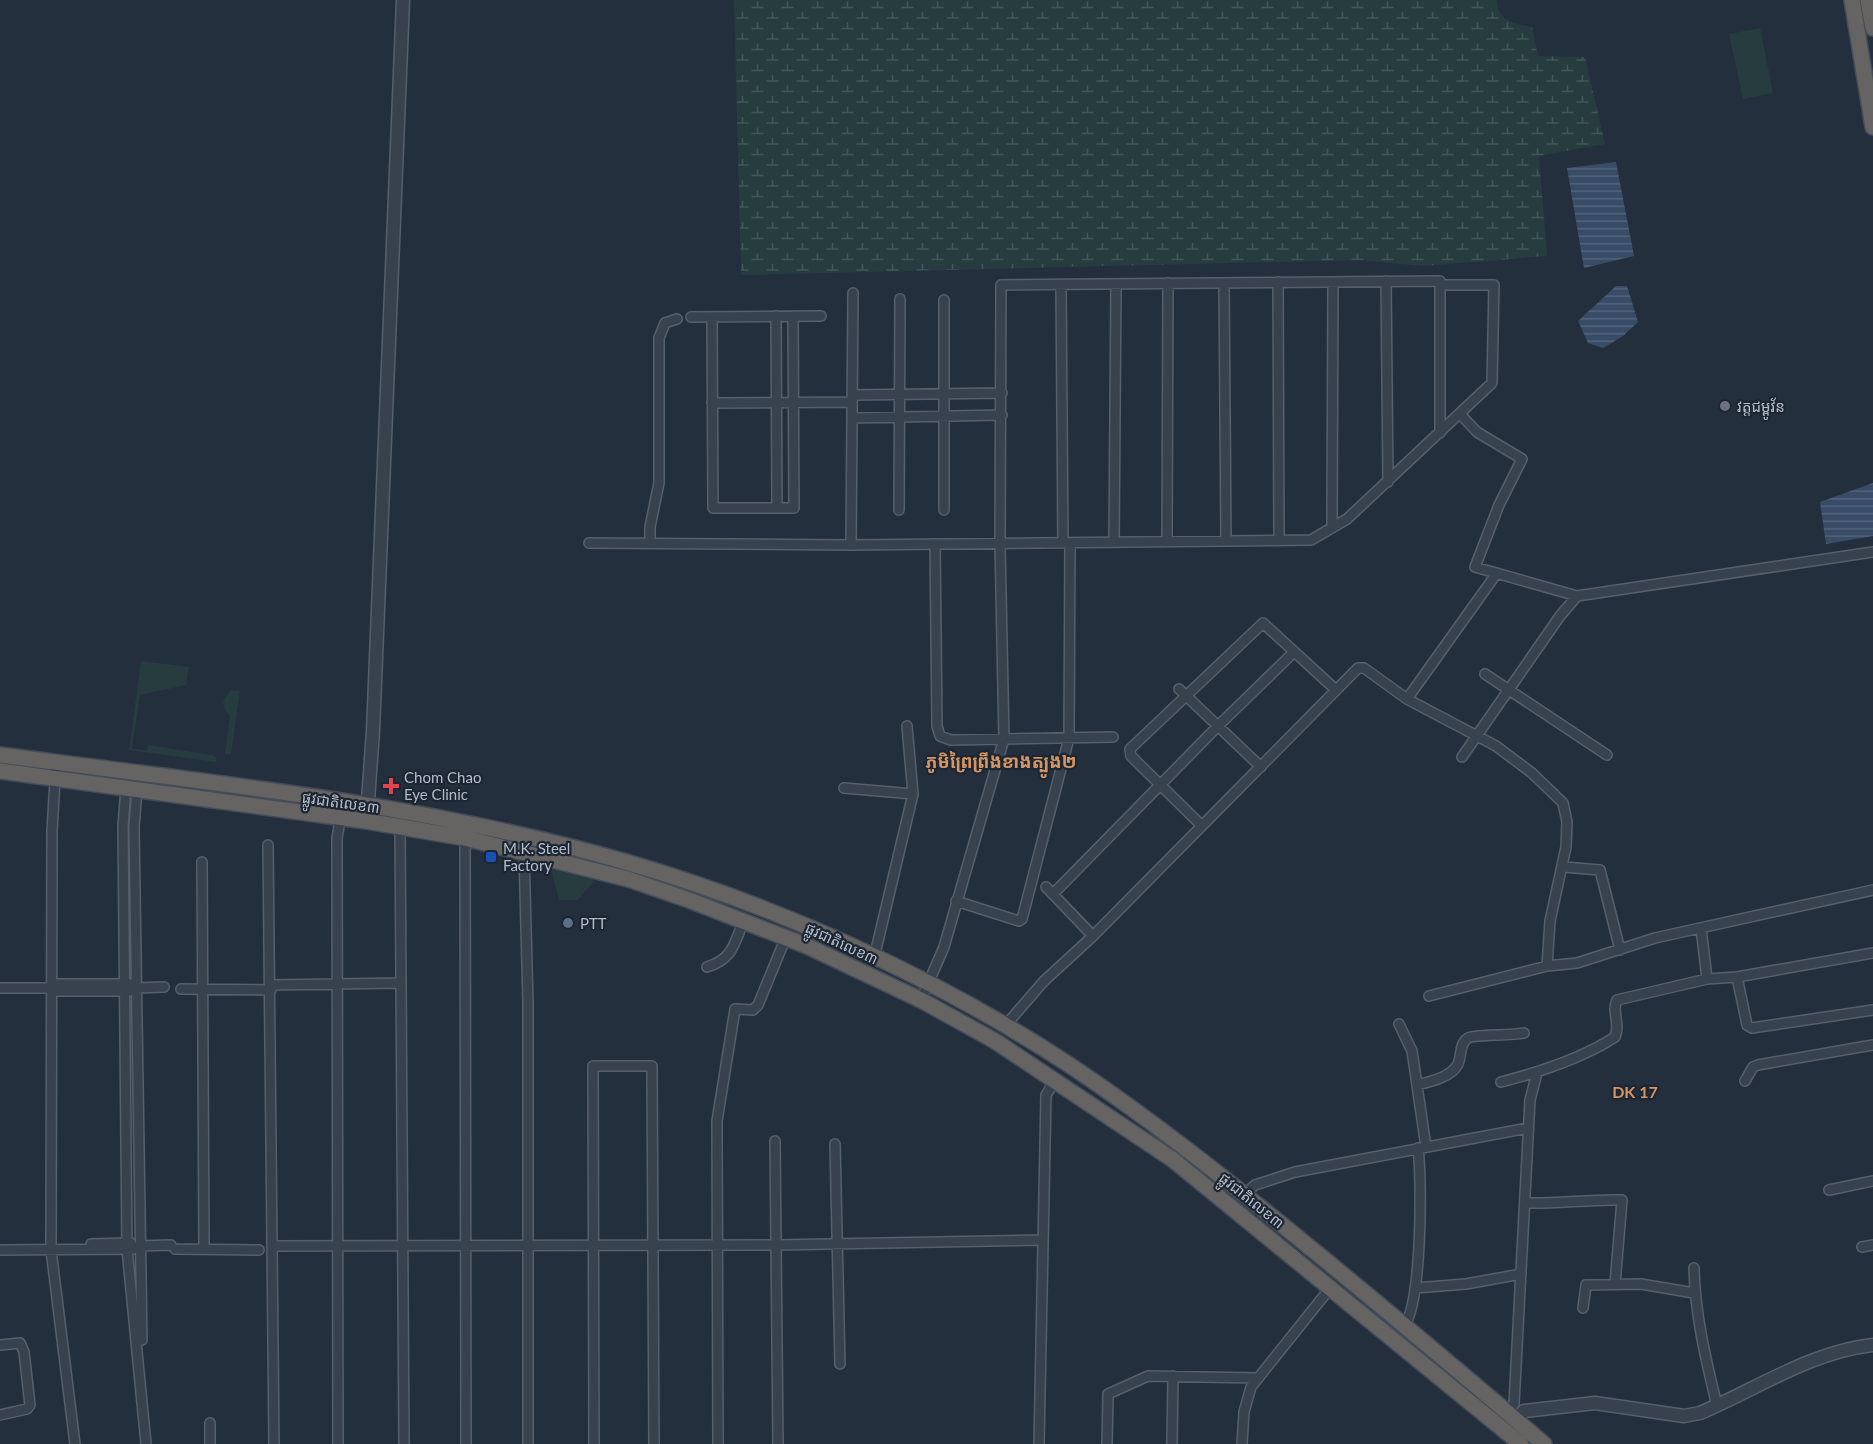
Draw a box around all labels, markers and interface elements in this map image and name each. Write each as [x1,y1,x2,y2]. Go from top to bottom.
place label: វត្តជម្ពូវ័ន [1737,397,1785,420]
marker: វត្តជម្ពូវ័ន [1718,399,1732,413]
district label: ភូមិព្រៃព្រីងខាងត្បូង២ [925,750,1077,778]
place label: Chom Chao Eye Clinic [404,768,481,803]
marker: Chom Chao Eye Clinic [382,777,400,795]
street label: ផ្លូវជាតិលេខ៣ [300,788,381,822]
place label: M.K. Steel Factory [503,839,570,874]
marker: M.K. Steel Factory [484,850,498,864]
place label: PTT [580,914,607,932]
marker: PTT [561,916,575,930]
street label: ផ្លូវជាតិលេខ៣ [800,918,881,973]
district label: DK 17 [1612,1082,1658,1101]
street label: ផ្លូវជាតិលេខ៣ [1212,1168,1288,1236]

